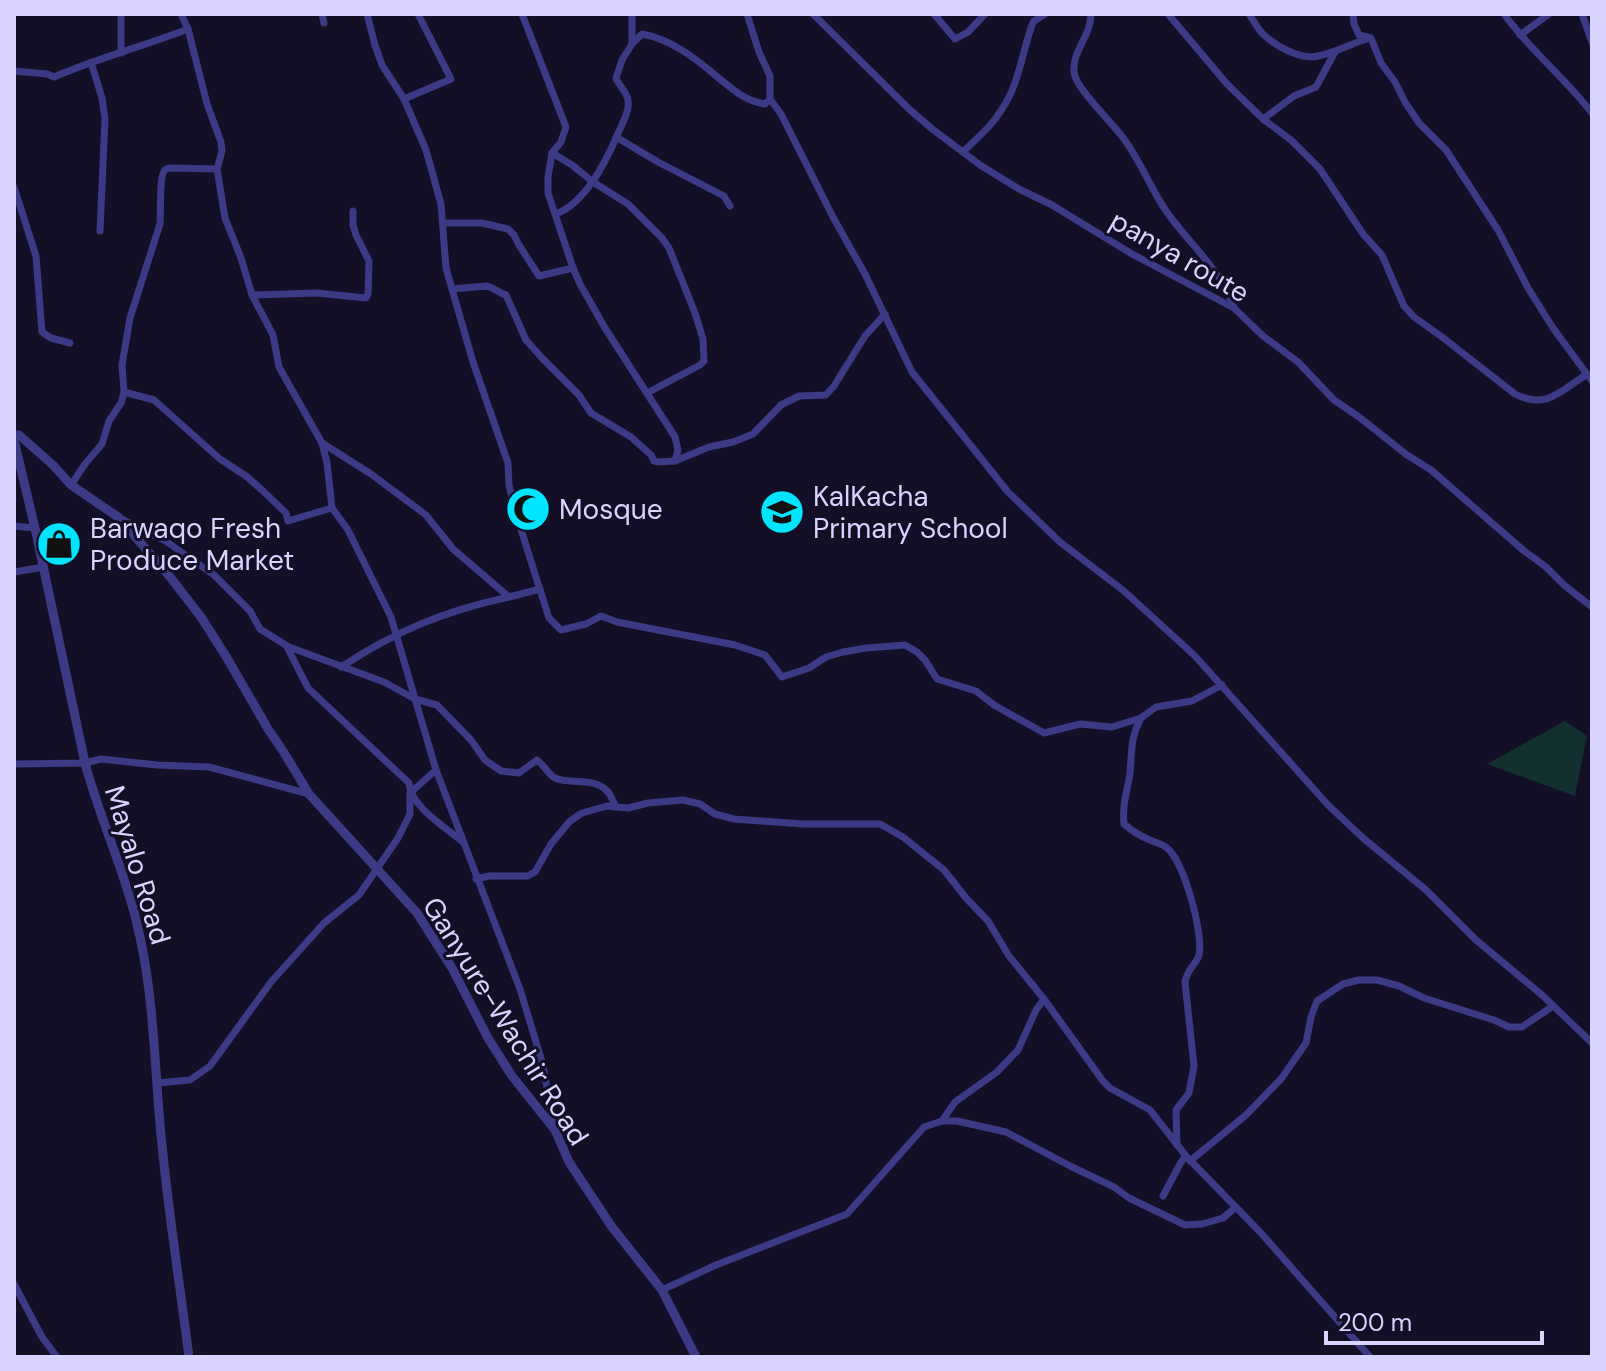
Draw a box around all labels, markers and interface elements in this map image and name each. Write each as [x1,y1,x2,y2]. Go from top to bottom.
street label: panya route [1103,202,1256,311]
place label: KalKacha Primary School [813,478,1008,547]
mosque icon: Mosque [504,485,552,533]
school or university icon: KalKacha Primary School [758,488,806,536]
place label: Mosque [559,491,663,528]
place label: Barwaqo Fresh Produce Market [90,510,294,579]
shop icon: Barwaqo Fresh Produce Market [35,520,83,568]
street label: Mayalo Road [96,781,179,949]
street label: Ganyure-Wachir Road [414,890,597,1152]
scale bar [1326,1295,1542,1345]
text: 200 m [1338,1307,1412,1338]

